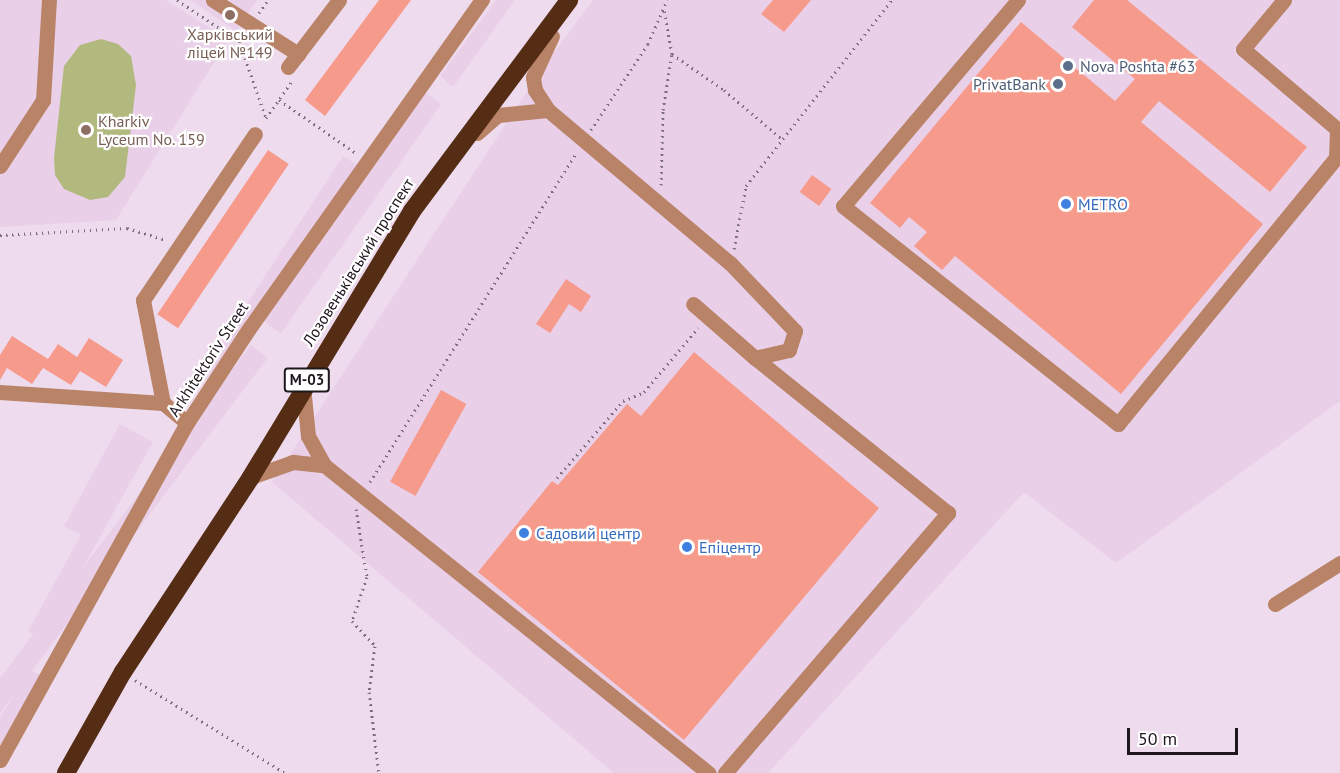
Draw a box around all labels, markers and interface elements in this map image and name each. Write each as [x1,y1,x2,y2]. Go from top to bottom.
marker: Харківський ліцей №149 [223,8,237,22]
place label: Харківський ліцей №149 [187,24,273,62]
place label: Nova Poshta #63 [1080,56,1195,76]
marker: Nova Poshta #63 [1061,59,1075,73]
place label: PrivatBank [973,74,1046,94]
marker: PrivatBank [1051,77,1065,91]
place label: Kharkiv Lyceum No. 159 [98,111,206,149]
marker: Kharkiv Lyceum No. 159 [79,123,93,137]
street label: Лозовеньківський проспект [298,175,418,349]
place label: METRO [1078,194,1128,214]
marker: METRO [1059,197,1073,211]
street label: Arkhitektoriv Street [164,298,252,420]
road number: М-03 [283,368,331,392]
place label: Садовий центр [536,523,641,543]
marker: Садовий центр [517,526,531,540]
place label: Епіцентр [699,537,761,557]
marker: Епіцентр [680,540,694,554]
scale bar [1130,716,1241,754]
text: 50 m [1138,727,1177,750]

